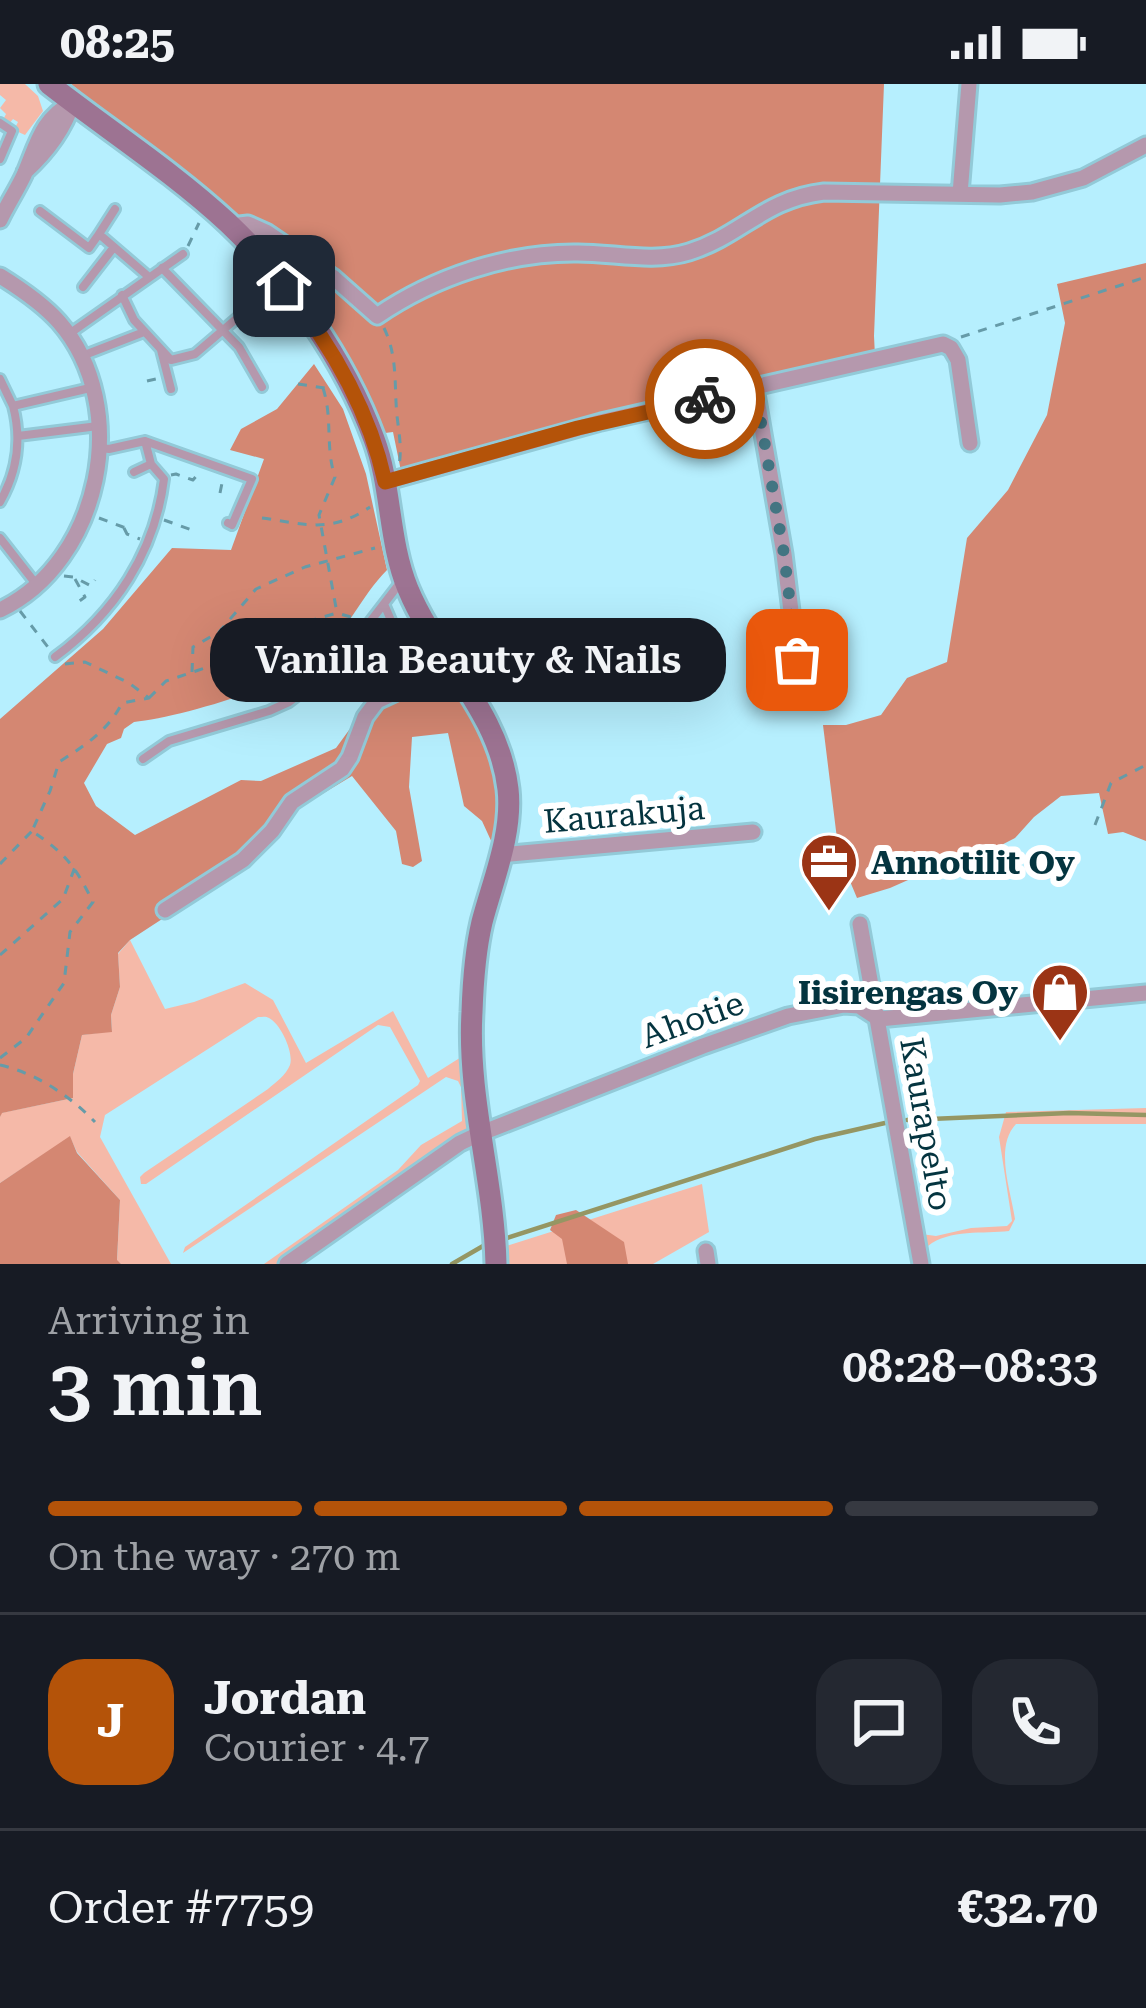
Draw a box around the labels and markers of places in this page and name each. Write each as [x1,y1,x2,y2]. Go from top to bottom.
pin [233,235,335,337]
pin [746,609,848,711]
callout: Vanilla Beauty & Nails [209,618,725,702]
office icon: Annotilit Oy [798,831,860,913]
place label: Annotilit Oy [871,843,1075,882]
shop icon: Iisirengas Oy [1029,961,1091,1043]
place label: Iisirengas Oy [798,973,1018,1012]

